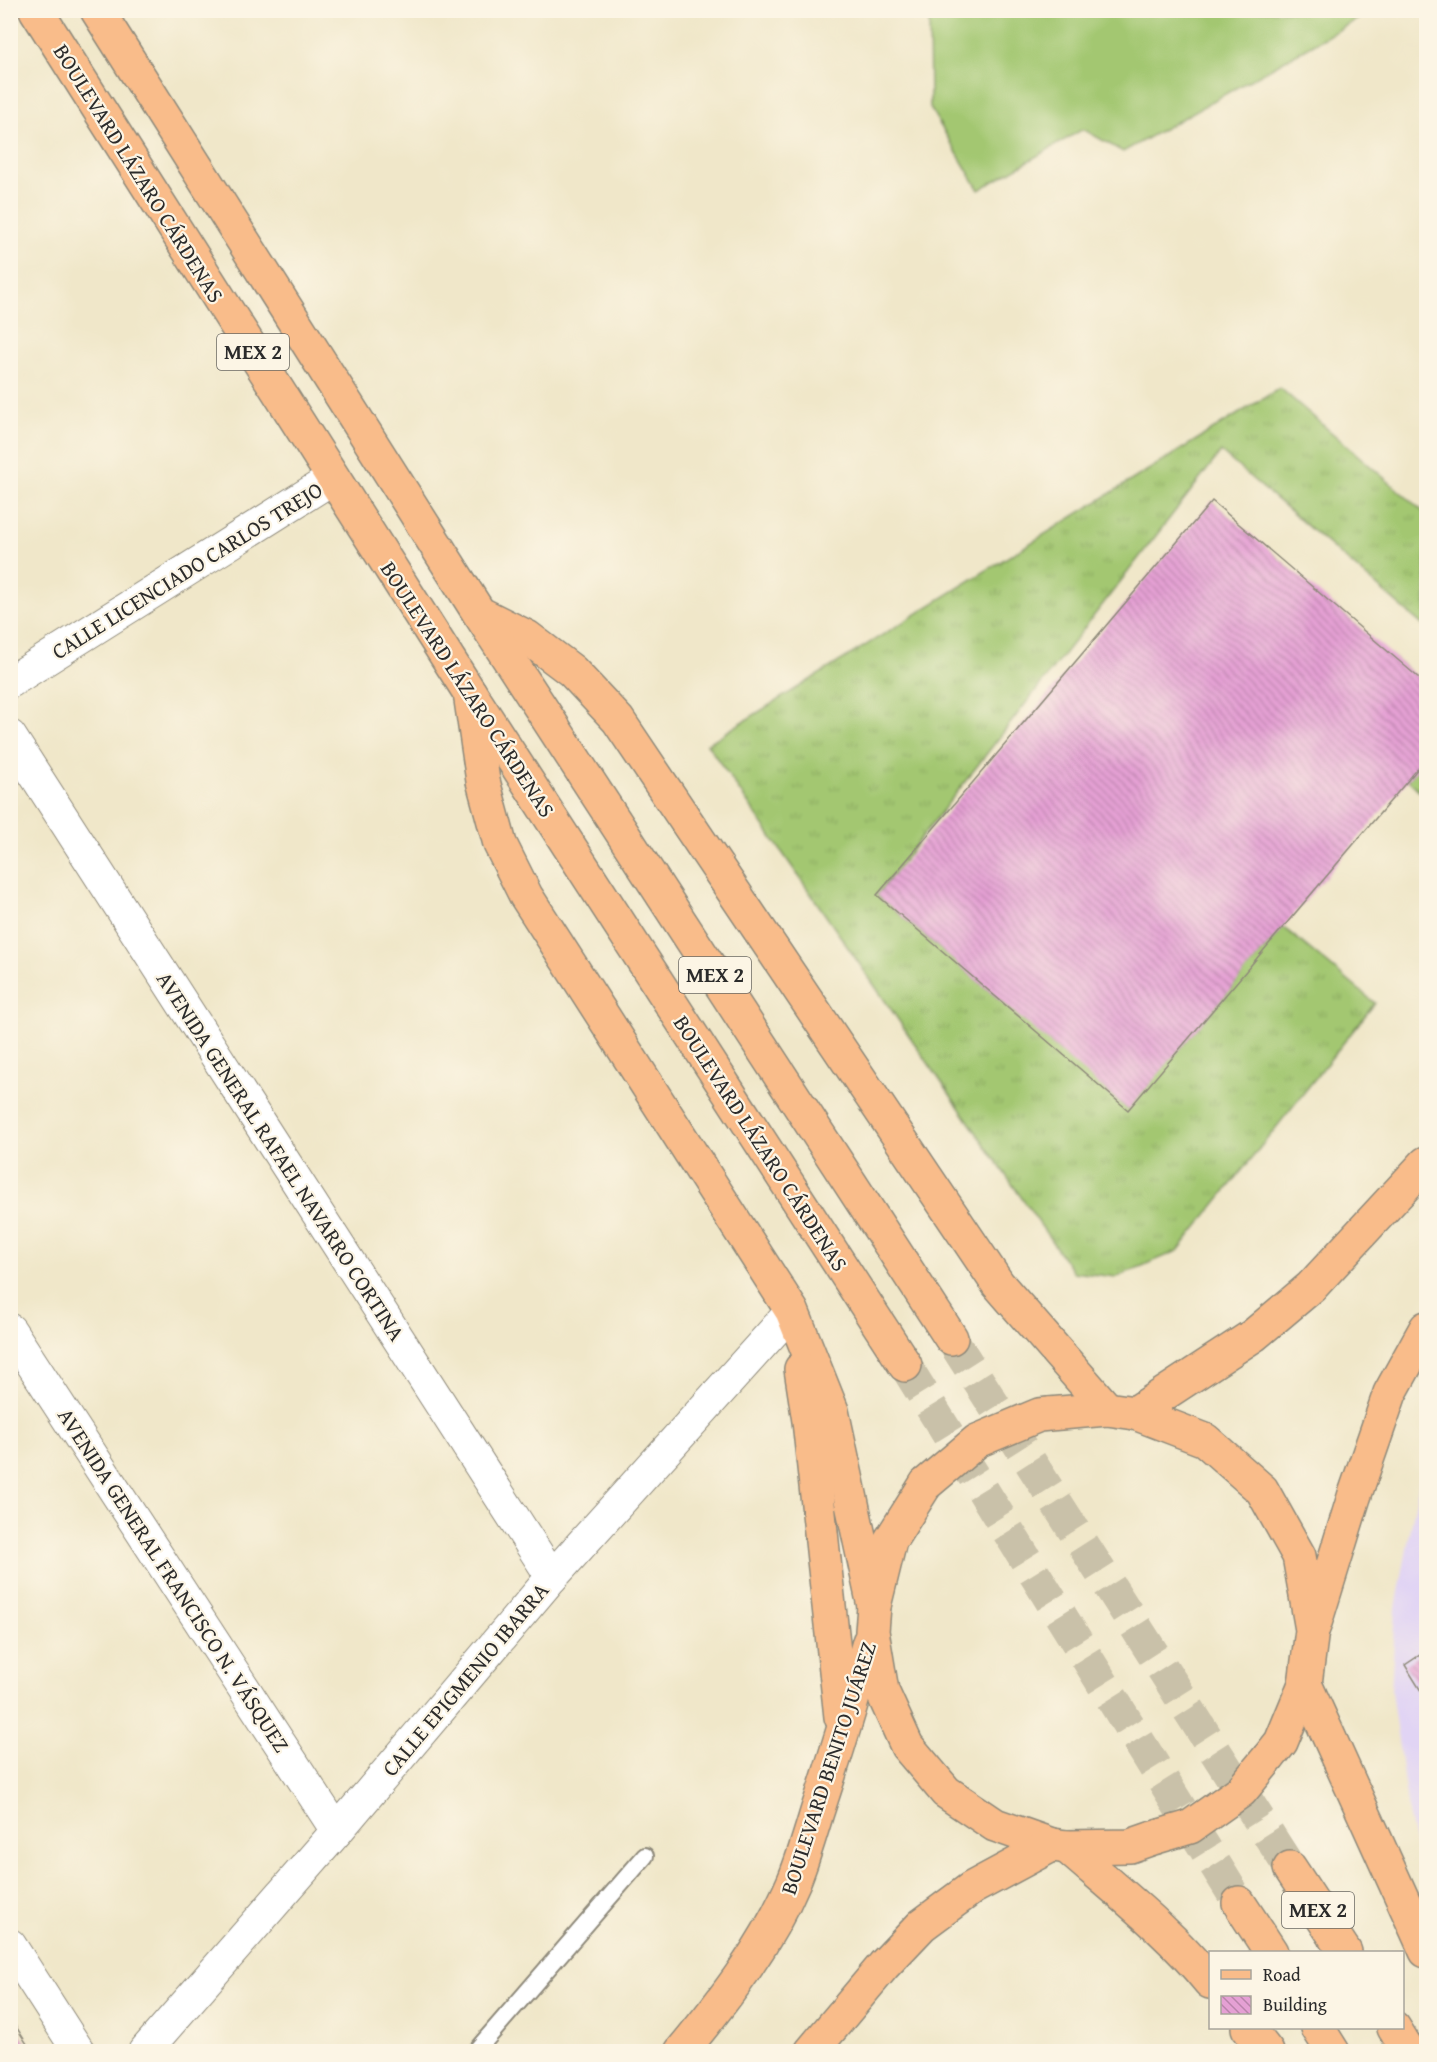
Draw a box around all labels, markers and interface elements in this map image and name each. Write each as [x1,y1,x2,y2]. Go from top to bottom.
street label: BOULEVARD LÁZARO CÁRDENAS [46,38,232,308]
road number: MEX 2 [217,334,289,370]
street label: CALLE LICENCIADO CARLOS TREJO [45,473,329,667]
street label: BOULEVARD LÁZARO CÁRDENAS [373,555,563,823]
road number: MEX 2 [679,957,751,993]
street label: AVENIDA GENERAL RAFAEL NAVARRO CORTINA [149,965,413,1348]
street label: BOULEVARD LÁZARO CÁRDENAS [666,1009,856,1277]
street label: AVENIDA GENERAL FRANCISCO N. VÁSQUEZ [50,1402,298,1758]
street label: CALLE EPIGMENIO IBARRA [374,1575,556,1783]
street label: BOULEVARD BENITO JUÁREZ [772,1637,884,1899]
road number: MEX 2 [1282,1892,1354,1928]
legend [1209,1951,1404,2029]
text: Road [1263,1961,1301,1988]
text: Building [1263,1991,1327,2018]

